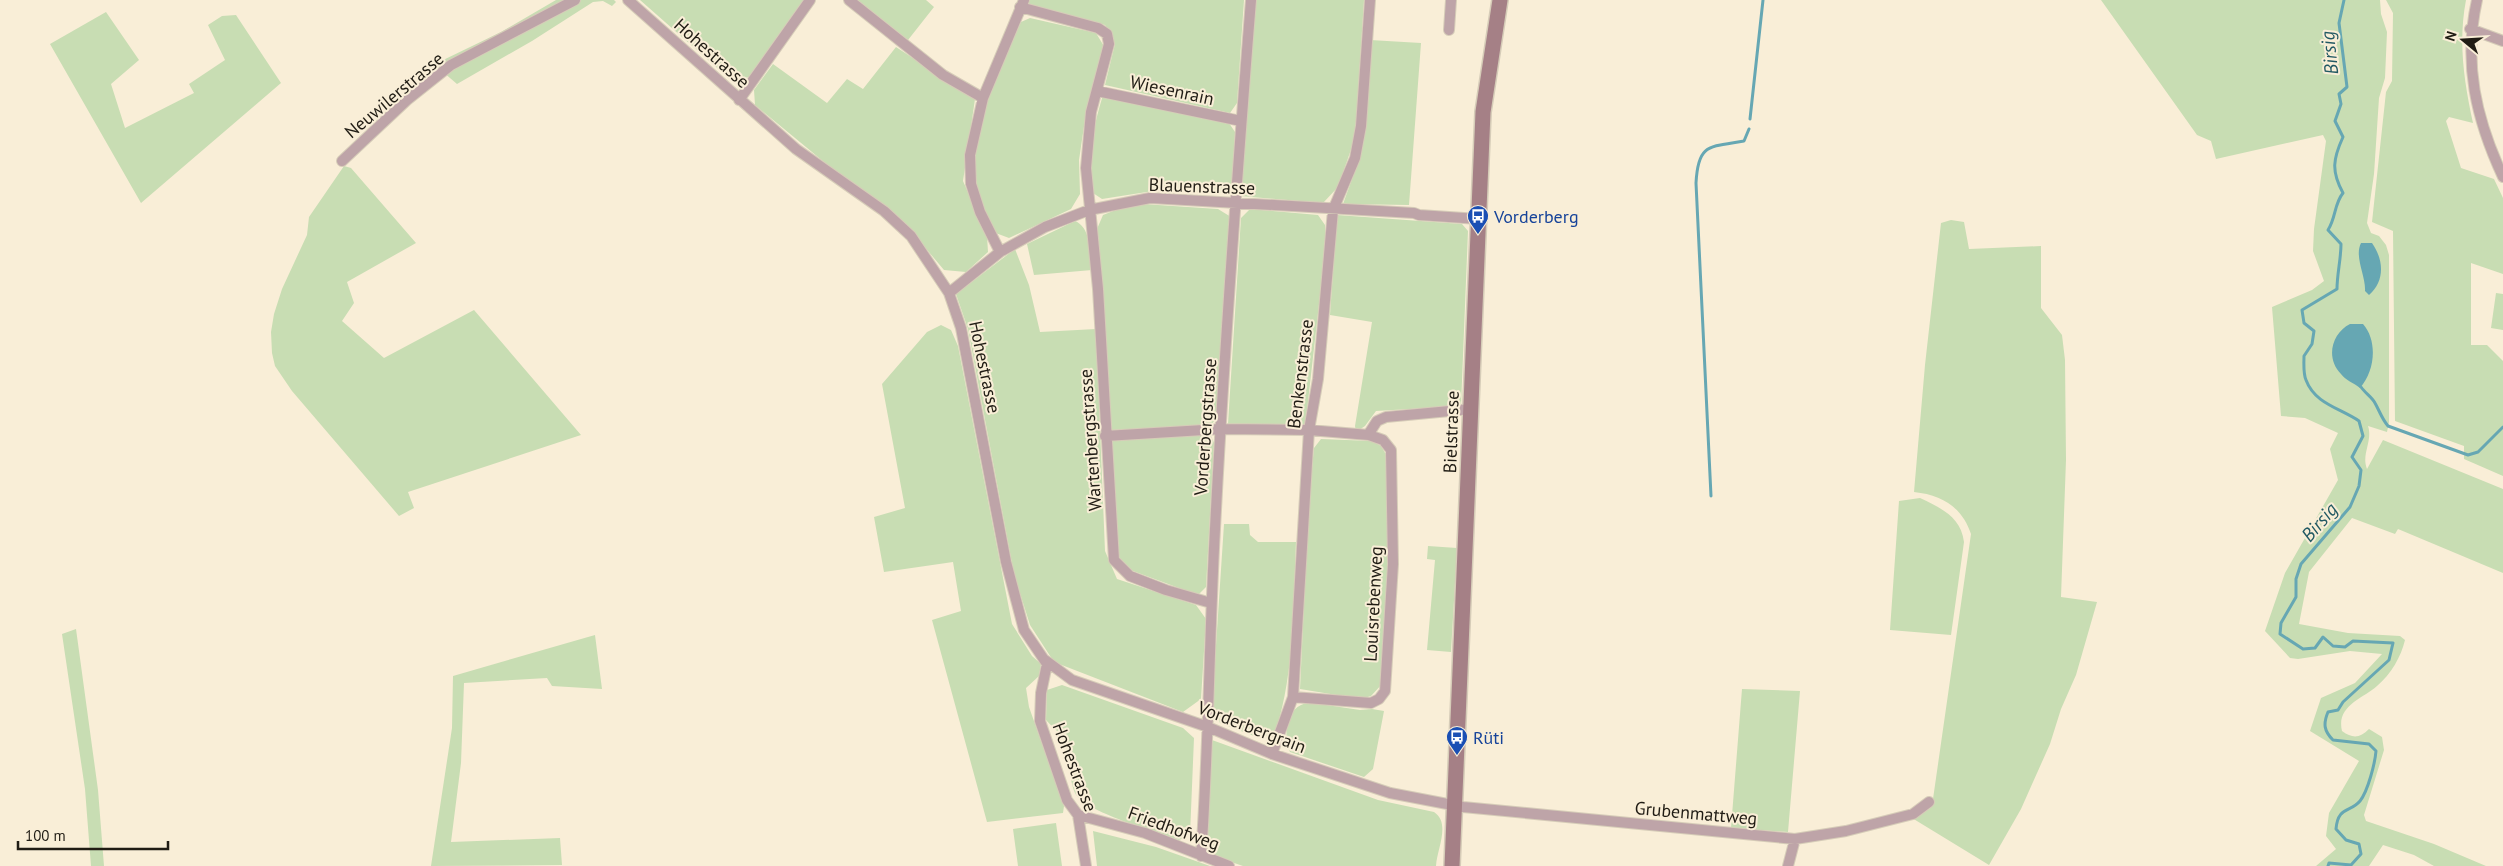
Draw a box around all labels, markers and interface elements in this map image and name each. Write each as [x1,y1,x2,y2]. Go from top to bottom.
street label: Hohestrasse [669,13,755,93]
north arrow [2438,15,2488,65]
text: N [2441,29,2461,43]
water label: Birsig [2315,30,2343,76]
street label: Neuwilerstrasse [340,47,448,143]
street label: Wiesenrain [1128,70,1216,110]
street label: Blauenstrasse [1148,173,1256,199]
bus stop icon: Vorderberg [1466,204,1490,235]
place label: Vorderberg [1493,205,1579,228]
street label: Benkenstrasse [1282,318,1318,430]
street label: Hohestrasse [964,319,1006,415]
street label: Vorderbergstrasse [1189,358,1221,497]
street label: Wartenbergstrasse [1074,368,1106,512]
street label: Bielstrasse [1438,390,1464,474]
water label: Birsig [2296,497,2343,546]
street label: Louisrebenweg [1358,546,1388,662]
street label: Vorderbergrain [1194,695,1309,758]
street label: Hohestrasse [1047,719,1103,815]
bus stop icon: Rüti [1445,725,1469,756]
place label: Rüti [1473,726,1504,749]
street label: Grubenmattweg [1634,796,1758,830]
street label: Friedhofweg [1125,801,1223,855]
scale bar [18,818,168,850]
text: 100 m [25,826,66,845]

